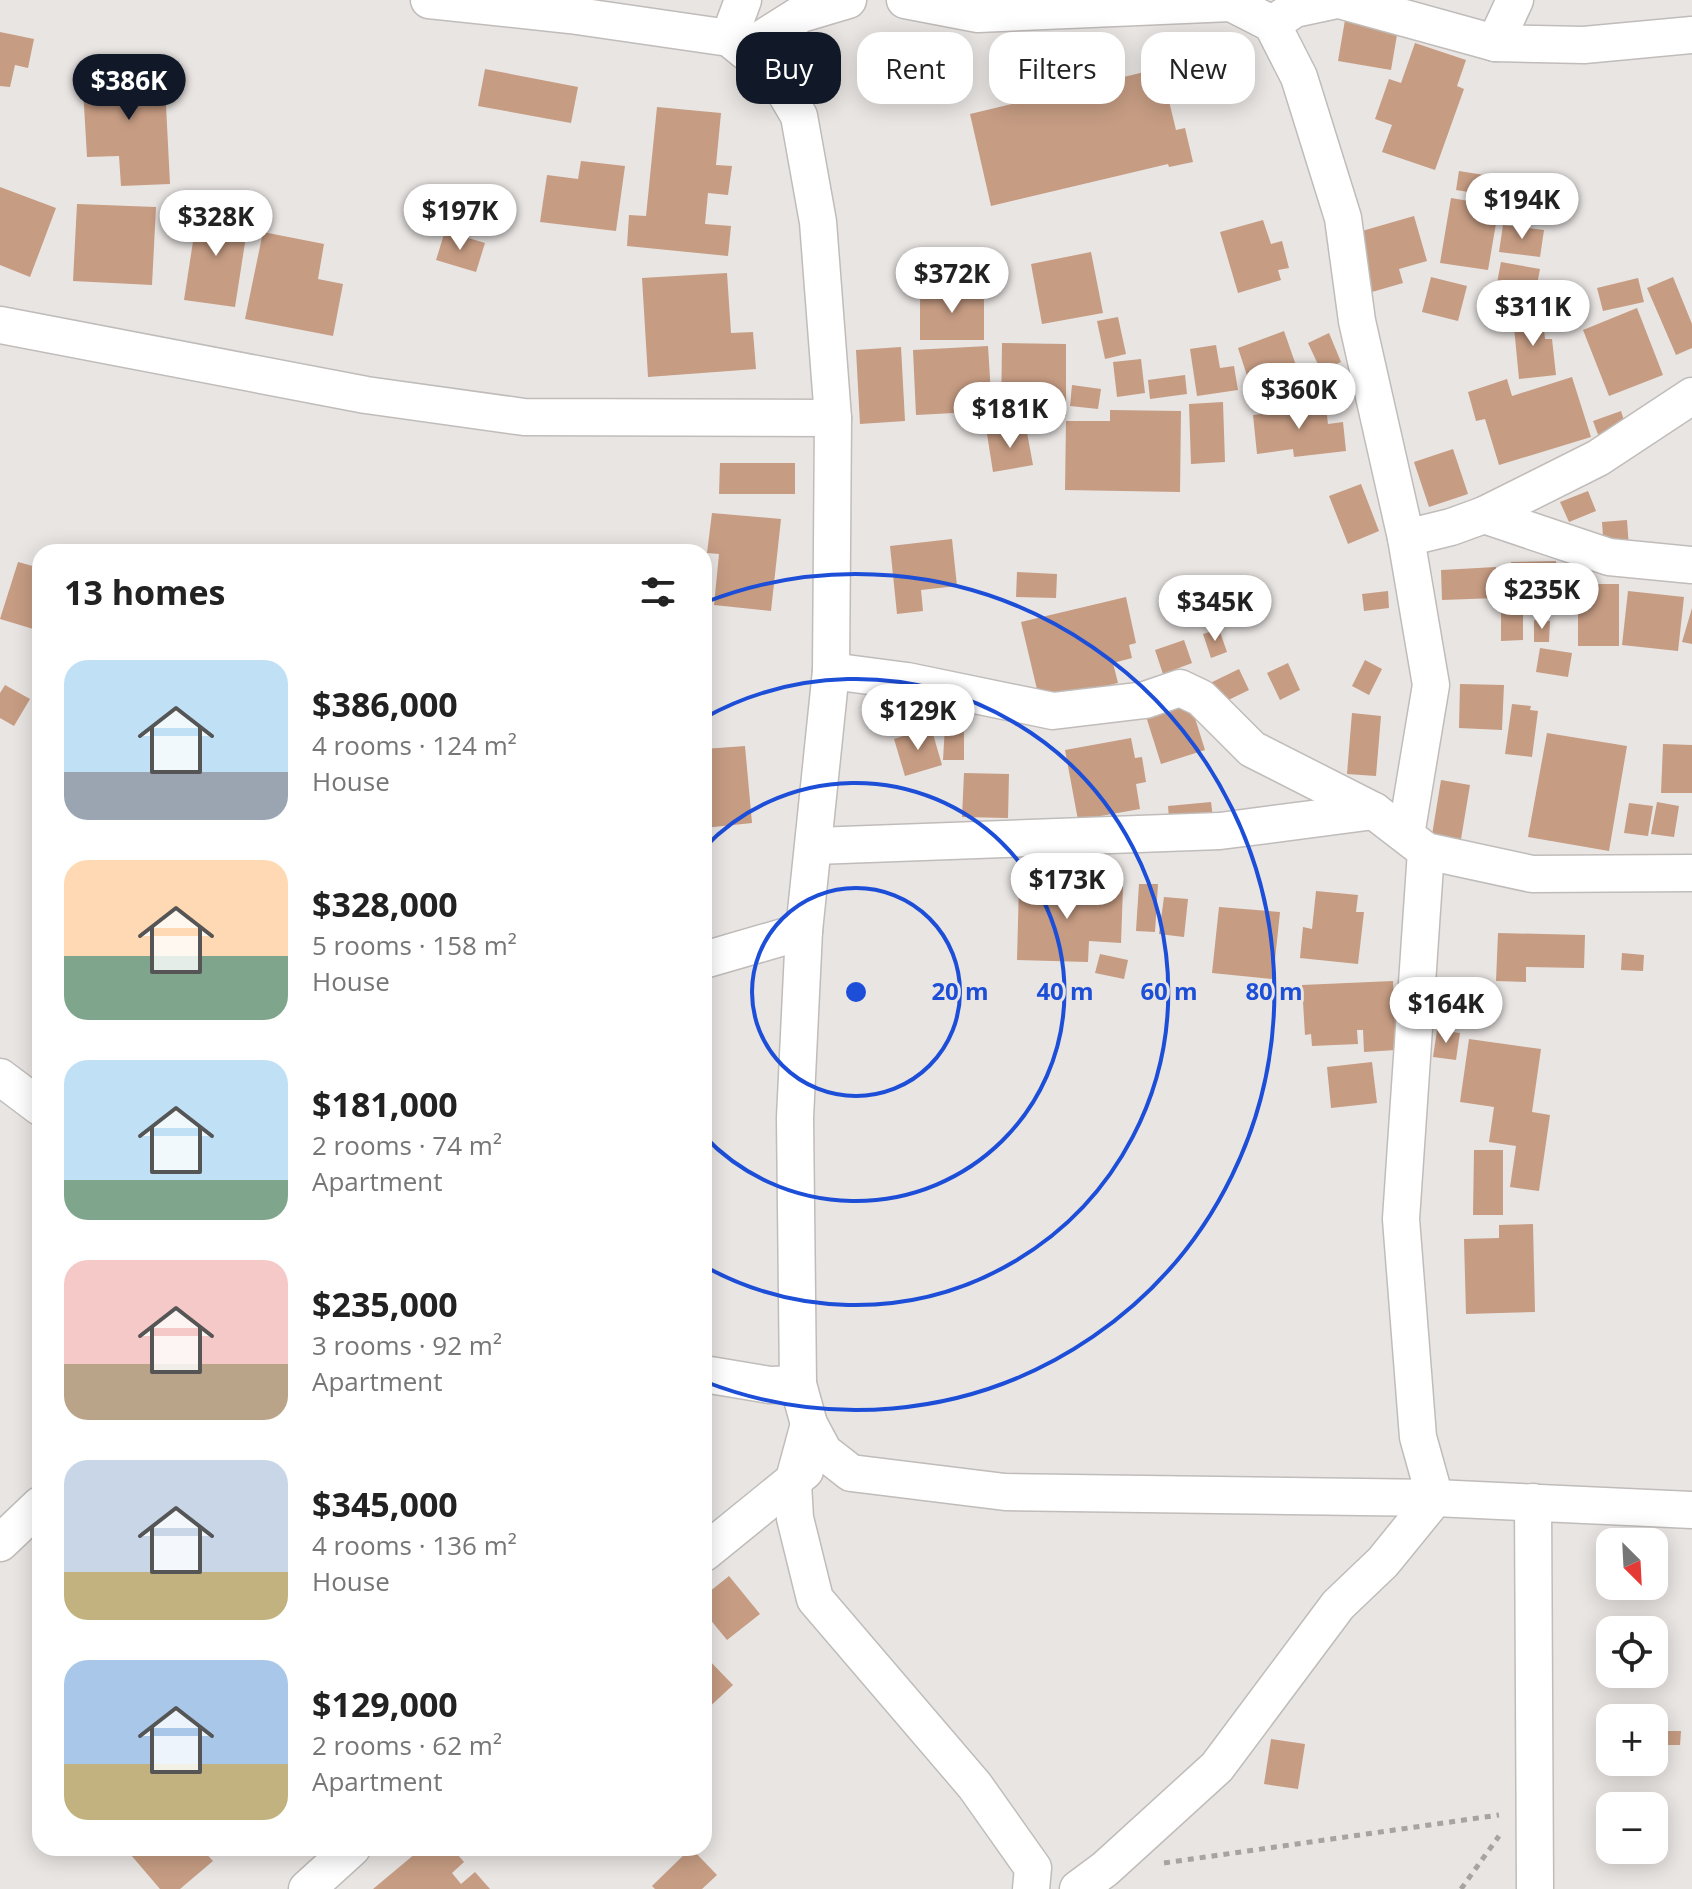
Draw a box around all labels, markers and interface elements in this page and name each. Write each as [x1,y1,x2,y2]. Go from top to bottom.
chip: Buy [736,32,841,104]
chip: Rent [857,32,973,104]
chip: Filters [989,32,1125,104]
chip: New [1141,32,1255,104]
pin: $386K [73,54,185,122]
text: $386K [91,62,167,98]
pin: $194K [1466,173,1578,241]
text: $194K [1484,181,1560,217]
pin: $197K [404,184,516,252]
pin: $328K [160,190,272,258]
text: $197K [422,192,498,228]
text: $328K [178,198,254,234]
pin: $372K [896,247,1008,315]
text: $372K [914,255,990,291]
pin: $311K [1477,280,1589,348]
text: $311K [1495,288,1571,324]
pin: $360K [1243,363,1355,431]
text: $360K [1261,371,1337,407]
pin: $181K [954,382,1066,450]
text: $181K [972,390,1048,426]
pin: $235K [1486,563,1598,631]
text: 13 homes [64,569,225,615]
icon: filters [636,570,680,614]
text: $235K [1504,571,1580,607]
pin: $345K [1159,575,1271,643]
text: $345K [1177,583,1253,619]
text: $386,000 [312,681,458,727]
pin: $129K [862,684,974,752]
icon: home [128,692,224,788]
text: $129K [880,692,956,728]
text: 4 rooms · 124 m² [312,727,517,763]
text: House [312,763,390,799]
pin: $173K [1011,853,1123,921]
text: $173K [1029,861,1105,897]
text: $328,000 [312,881,458,927]
icon: home [128,892,224,988]
text: 5 rooms · 158 m² [312,927,517,963]
text: House [312,963,390,999]
text: 20 m [931,974,989,1007]
text: 40 m [1036,974,1094,1007]
text: 60 m [1140,974,1198,1007]
text: 80 m [1245,974,1303,1007]
pin: $164K [1390,977,1502,1045]
centre of rings [842,978,870,1006]
text: $164K [1408,985,1484,1021]
text: $181,000 [312,1081,458,1127]
icon: home [128,1092,224,1188]
text: 2 rooms · 74 m² [312,1127,502,1163]
text: Apartment [312,1163,443,1199]
text: $235,000 [312,1281,458,1327]
icon: home [128,1292,224,1388]
text: 3 rooms · 92 m² [312,1327,502,1363]
text: Apartment [312,1363,443,1399]
text: $345,000 [312,1481,458,1527]
icon: home [128,1492,224,1588]
text: 4 rooms · 136 m² [312,1527,517,1563]
north arrow [1596,1528,1668,1600]
map controls [1596,1528,1668,1864]
text: House [312,1563,390,1599]
button: locate [1596,1616,1668,1688]
text: $129,000 [312,1681,458,1727]
icon: home [128,1692,224,1788]
button: + [1596,1704,1668,1776]
text: 2 rooms · 62 m² [312,1727,502,1763]
text: Apartment [312,1763,443,1799]
button: − [1596,1792,1668,1864]

